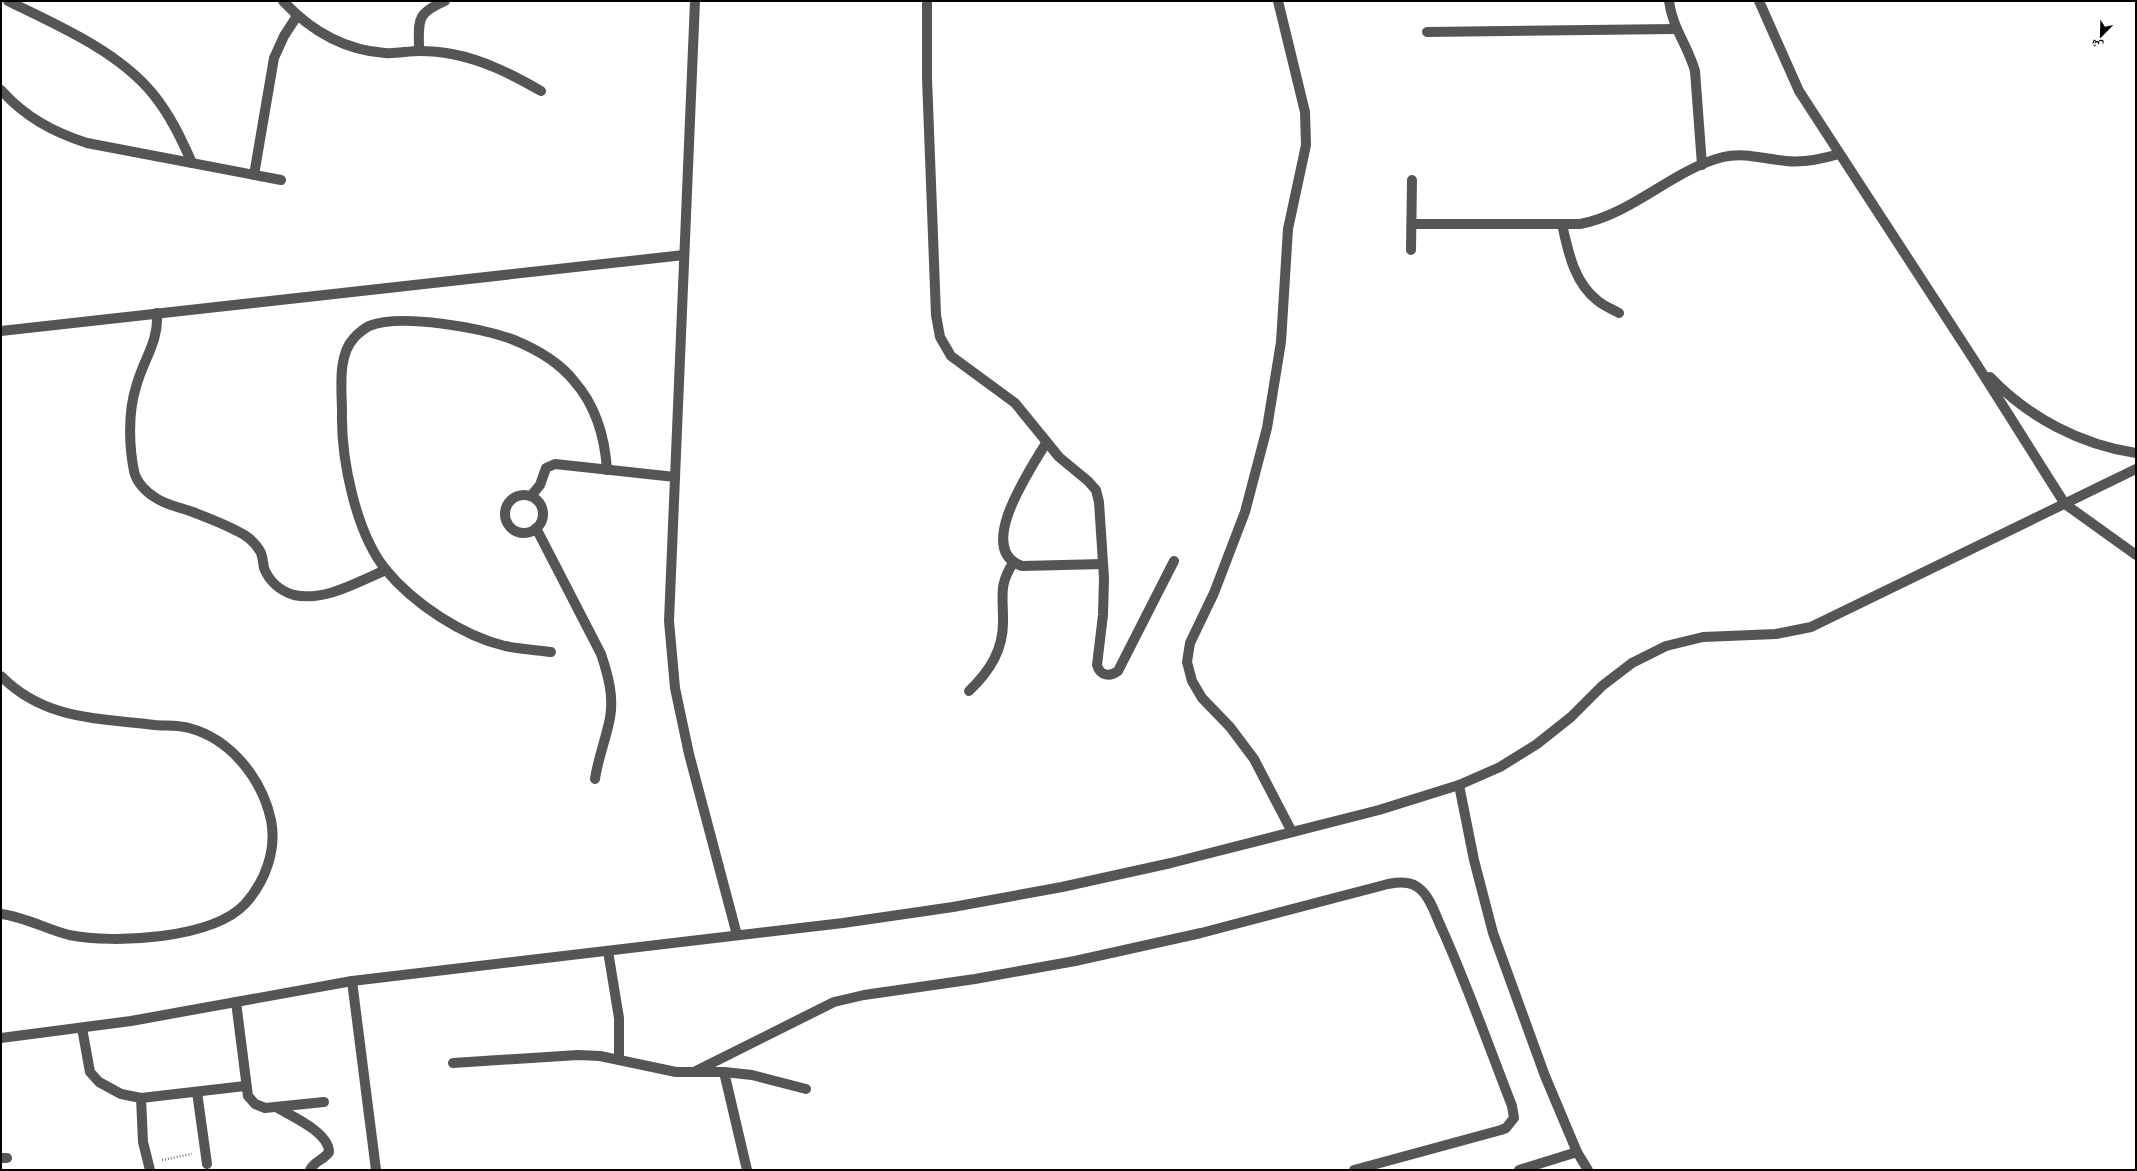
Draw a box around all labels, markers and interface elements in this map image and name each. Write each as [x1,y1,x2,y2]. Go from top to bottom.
north arrow [2081,16,2121,56]
text: ش [2089,35,2106,54]

